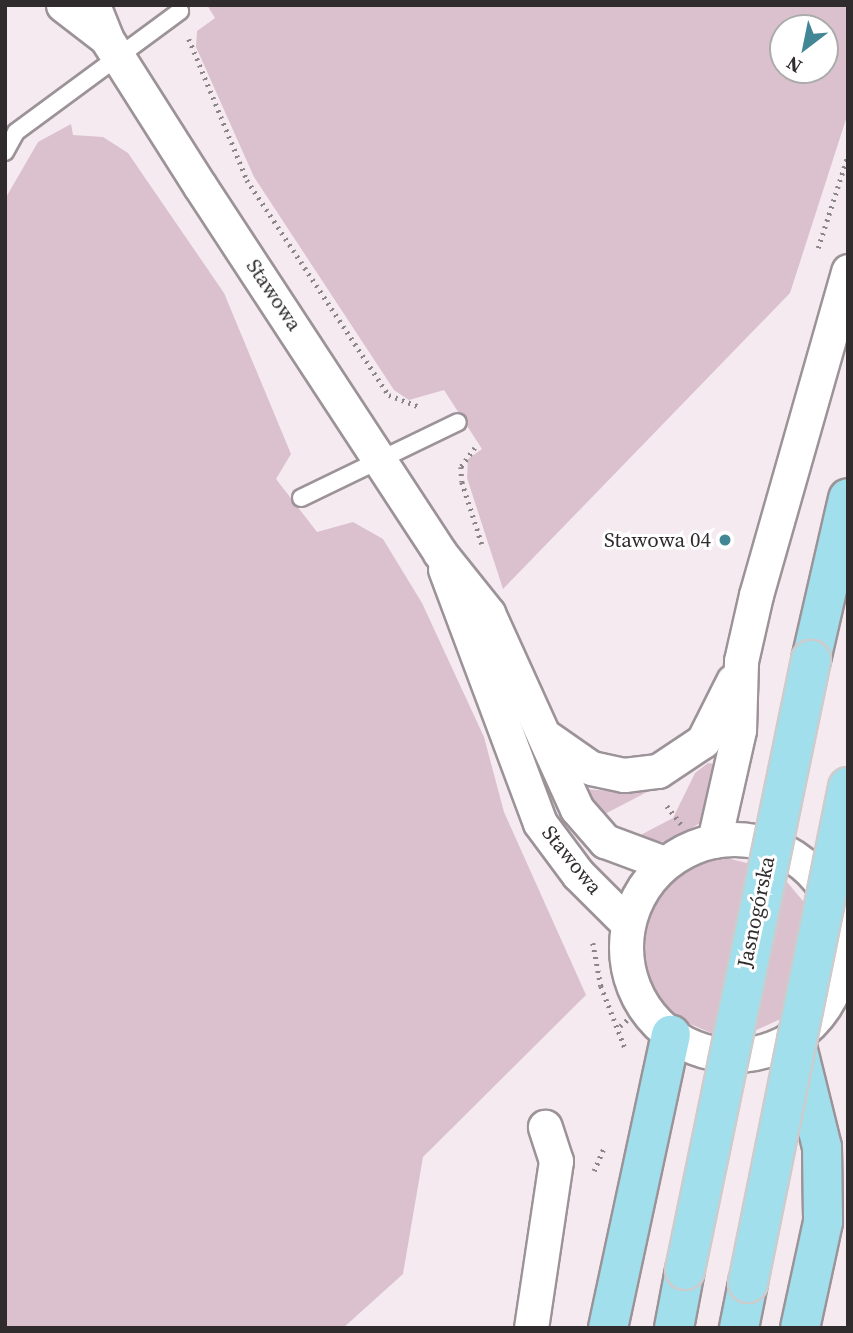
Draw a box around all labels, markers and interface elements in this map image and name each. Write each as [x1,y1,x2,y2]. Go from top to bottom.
north arrow [769,14,839,84]
text: N [781,50,807,80]
street label: Stawowa [241,254,307,336]
place label: Stawowa 04 [604,527,711,553]
marker: Stawowa 04 [717,532,733,548]
street label: Stawowa [537,821,607,899]
street label: Jasnogórska [732,854,780,970]

